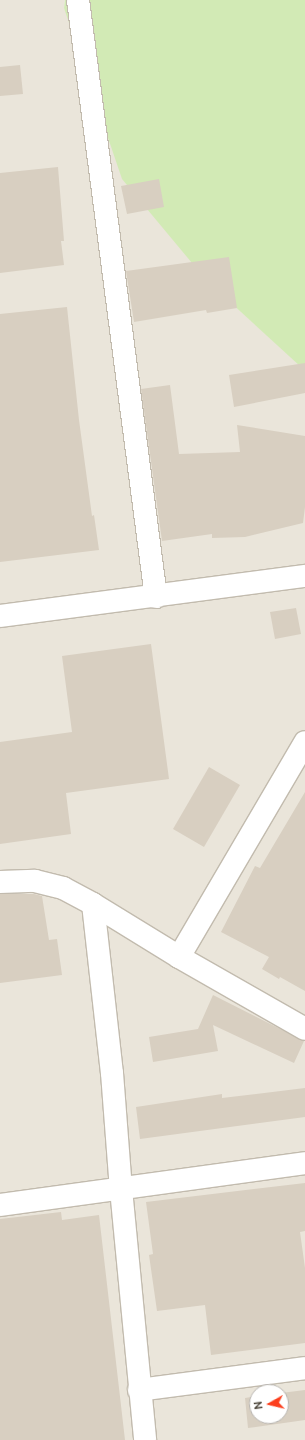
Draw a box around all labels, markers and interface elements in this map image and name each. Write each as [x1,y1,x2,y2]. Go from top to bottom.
north arrow [249,1384,289,1424]
text: N [252,1401,265,1410]

